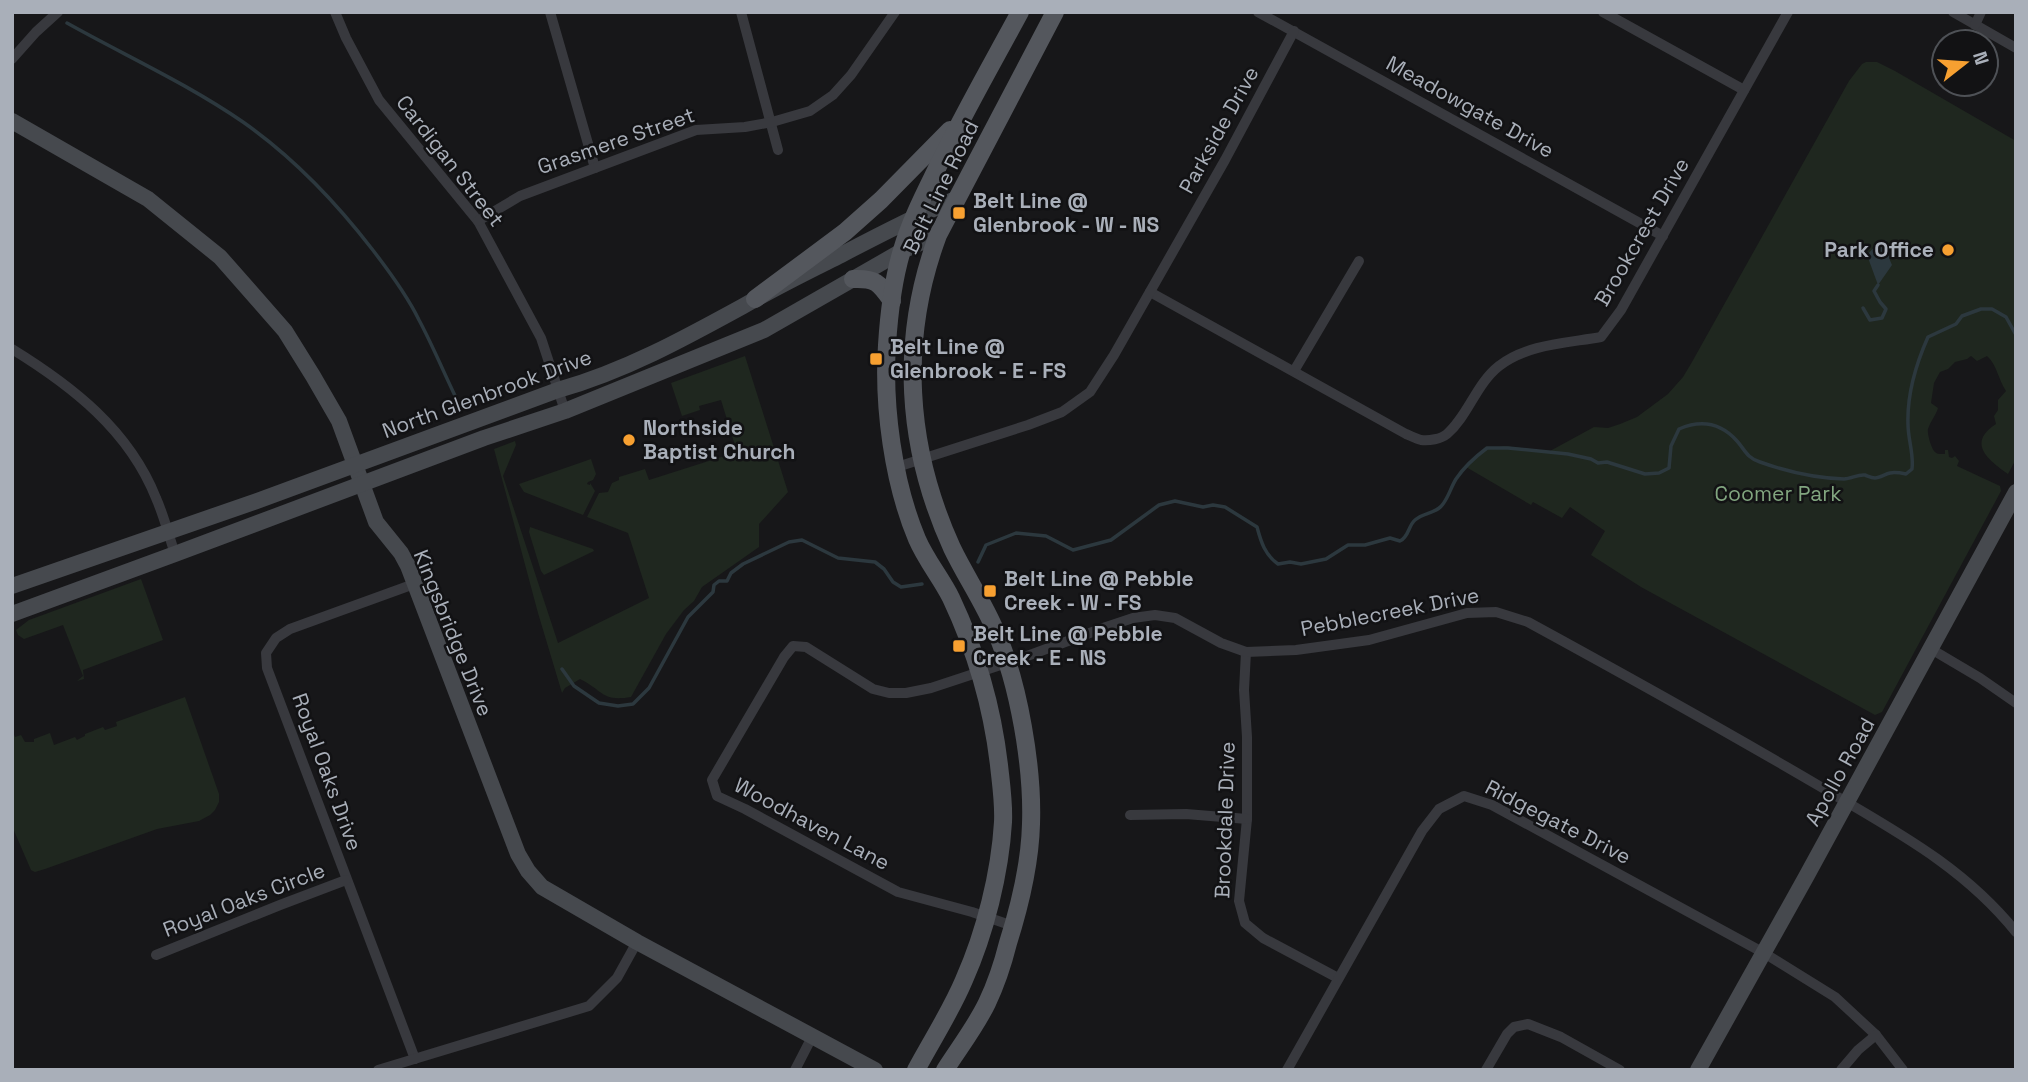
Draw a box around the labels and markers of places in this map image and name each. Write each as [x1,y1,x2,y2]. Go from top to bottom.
place label: Belt Line @ Glenbrook - W - NS [973,187,1159,238]
marker: Belt Line @ Glenbrook - W - NS [951,205,967,221]
place label: Park Office [1824,236,1934,263]
marker: Park Office [1940,242,1956,258]
place label: Belt Line @ Glenbrook - E - FS [890,333,1067,384]
marker: Belt Line @ Glenbrook - E - FS [868,351,884,367]
place label: Northside Baptist Church [643,414,795,465]
marker: Northside Baptist Church [621,432,637,448]
place label: Belt Line @ Pebble Creek - W - FS [1004,565,1194,616]
marker: Belt Line @ Pebble Creek - W - FS [982,583,998,599]
place label: Belt Line @ Pebble Creek - E - NS [973,620,1163,671]
marker: Belt Line @ Pebble Creek - E - NS [951,638,967,654]

